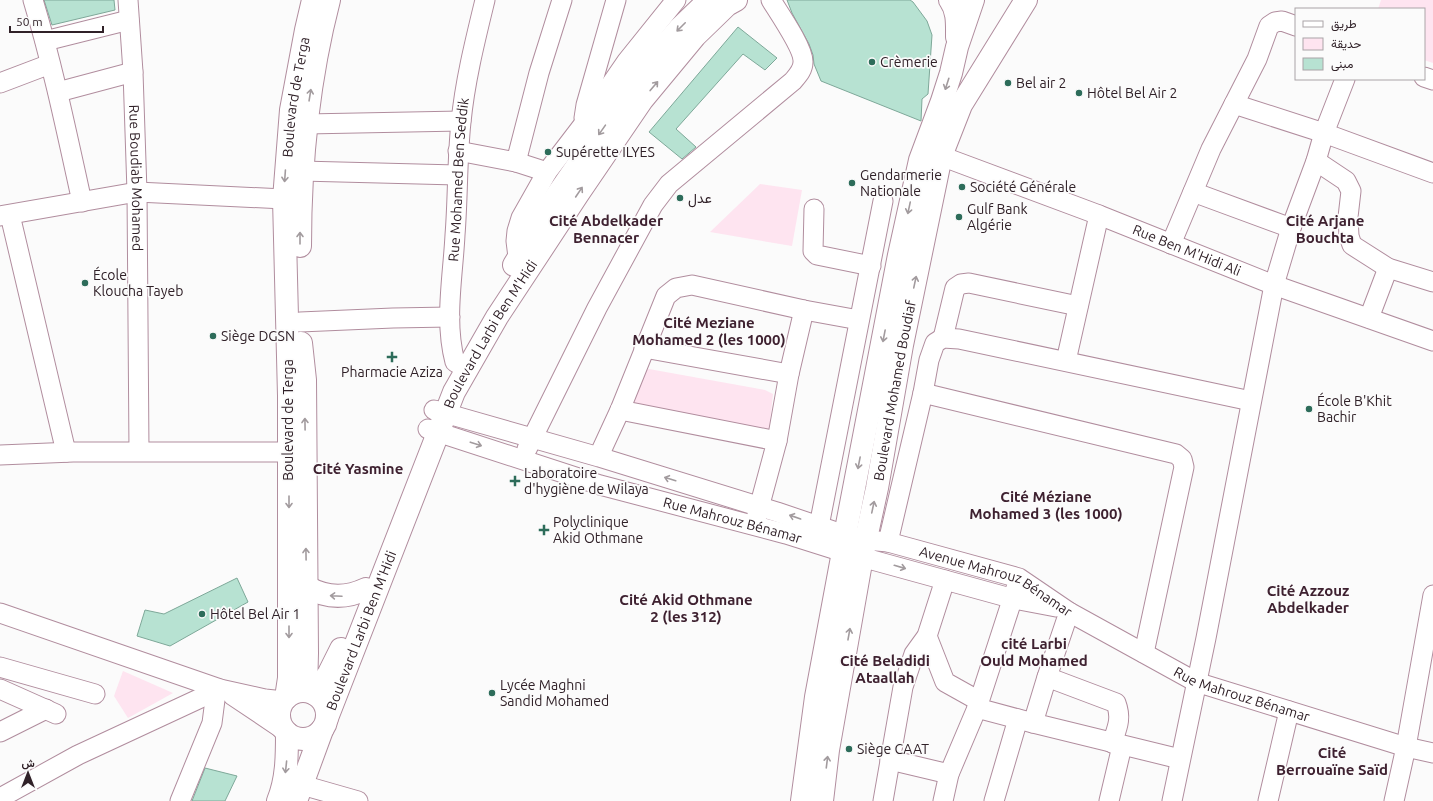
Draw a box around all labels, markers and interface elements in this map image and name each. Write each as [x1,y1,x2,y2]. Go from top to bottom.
scale bar [10,8,103,34]
legend [1295,8,1425,80]
text: 50 m [16,15,43,28]
text: طريق [1331,17,1357,32]
one-way arrow [676,22,686,32]
street label: Boulevard de Terga [279,35,313,158]
text: حديقة [1331,37,1361,51]
place label: Crèmerie [880,54,938,70]
marker: Crèmerie [867,57,877,67]
text: مبنى [1331,57,1353,72]
place label: Bel air 2 [1016,75,1067,91]
one-way arrow [943,78,951,90]
marker: Bel air 2 [1003,78,1013,88]
one-way arrow [649,81,658,91]
place label: Hôtel Bel Air 2 [1087,85,1177,101]
marker: Hôtel Bel Air 2 [1074,88,1084,98]
one-way arrow [306,89,314,102]
street label: Rue Mohamed Ben Seddik [445,97,472,262]
street label: Rue Boudiab Mohamed [126,104,145,251]
one-way arrow [598,124,606,135]
place label: Supérette ILYES [556,144,655,160]
marker: Supérette ILYES [543,147,553,157]
place label: Gendarmerie Nationale [860,167,942,199]
one-way arrow [282,169,289,182]
marker: Gendarmerie Nationale [847,178,857,188]
place label: Société Générale [970,179,1076,195]
marker: Société Générale [957,182,967,192]
one-way arrow [575,187,583,198]
place label: عدل [688,190,712,208]
marker: عدل [675,193,685,203]
one-way arrow [905,201,913,214]
place label: Gulf Bank Algérie [967,201,1028,233]
district label: Cité Abdelkader Bennacer [549,212,664,246]
marker: Gulf Bank Algérie [954,212,964,222]
district label: Cité Arjane Bouchta [1286,212,1364,246]
street label: Rue Ben M'Hidi Ali [1130,221,1243,279]
one-way arrow [296,232,304,245]
street label: Boulevard Larbi Ben M'Hidi [440,257,540,411]
place label: École Kloucha Tayeb [93,266,183,299]
one-way arrow [911,276,919,289]
marker: École Kloucha Tayeb [80,278,90,288]
street label: Boulevard Mohamed Boudiaf [870,298,919,482]
district label: Cité Meziane Mohamed 2 (les 1000) [632,314,786,348]
place label: Siège DGSN [221,328,295,344]
one-way arrow [879,329,887,342]
marker: Siège DGSN [208,331,218,341]
marker: Pharmacie Aziza [387,352,397,362]
street label: Boulevard de Terga [280,359,296,481]
place label: Pharmacie Aziza [341,364,443,380]
place label: École B'Khit Bachir [1317,392,1392,425]
marker: École B'Khit Bachir [1304,404,1314,414]
one-way arrow [301,418,309,431]
one-way arrow [469,441,482,448]
one-way arrow [854,456,862,469]
district label: Cité Yasmine [313,460,403,477]
place label: Laboratoire d'hygiène de Wilaya [524,465,649,497]
marker: Laboratoire d'hygiène de Wilaya [509,475,521,487]
one-way arrow [664,475,677,482]
district label: Cité Méziane Mohamed 3 (les 1000) [969,488,1123,522]
street label: Rue Mahrouz Bénamar [662,494,804,547]
one-way arrow [285,495,293,508]
one-way arrow [869,500,877,513]
one-way arrow [789,513,801,521]
place label: Polyclinique Akid Othmane [553,514,643,546]
marker: Polyclinique Akid Othmane [538,524,550,536]
street label: Avenue Mahrouz Bénamar [918,543,1076,620]
one-way arrow [302,548,310,561]
street label: Boulevard Larbi Ben M'Hidi [323,548,399,712]
one-way arrow [893,564,906,571]
district label: Cité Azzouz Abdelkader [1267,582,1350,616]
district label: Cité Akid Othmane 2 (les 312) [619,591,753,625]
one-way arrow [330,592,343,599]
place label: Hôtel Bel Air 1 [210,606,300,622]
marker: Hôtel Bel Air 1 [197,609,207,619]
one-way arrow [285,625,293,638]
one-way arrow [845,628,853,641]
district label: cité Larbi Ould Mohamed [980,635,1088,669]
district label: Cité Beladidi Ataallah [840,652,930,686]
street label: Rue Mahrouz Bénamar [1171,663,1312,725]
place label: Lycée Maghni Sandid Mohamed [500,677,609,709]
marker: Lycée Maghni Sandid Mohamed [487,688,497,698]
place label: Siège CAAT [857,741,929,757]
marker: Siège CAAT [844,744,854,754]
district label: Cité Berrouaïne Saïd [1276,744,1388,778]
north arrow [8,753,48,793]
one-way arrow [823,756,831,769]
text: ش [21,757,35,770]
one-way arrow [282,760,289,773]

